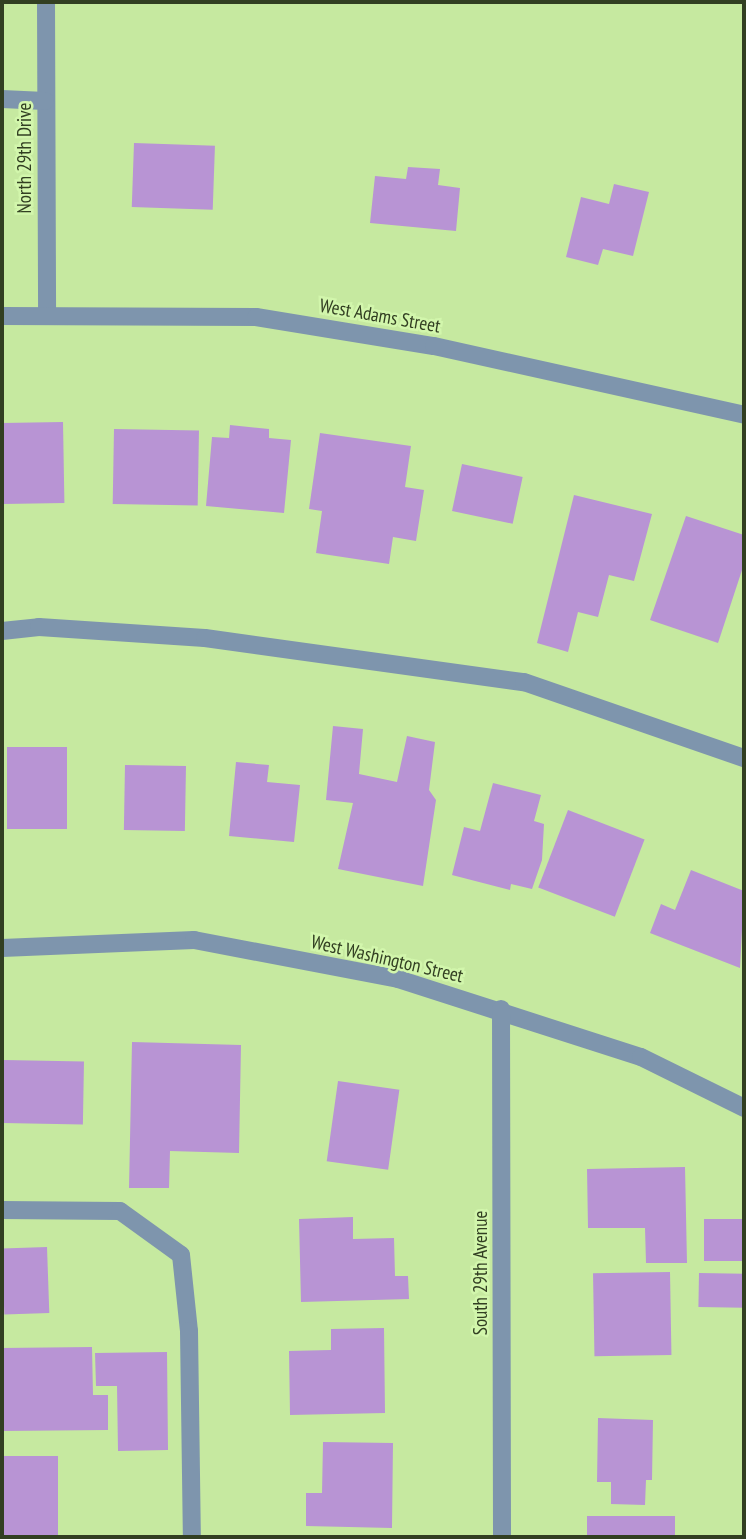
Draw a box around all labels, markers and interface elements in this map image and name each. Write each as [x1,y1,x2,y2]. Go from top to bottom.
street label: North 29th Drive [14,103,36,213]
street label: West Adams Street [318,294,442,338]
street label: West Washington Street [309,930,465,988]
street label: South 29th Avenue [470,1211,492,1335]

